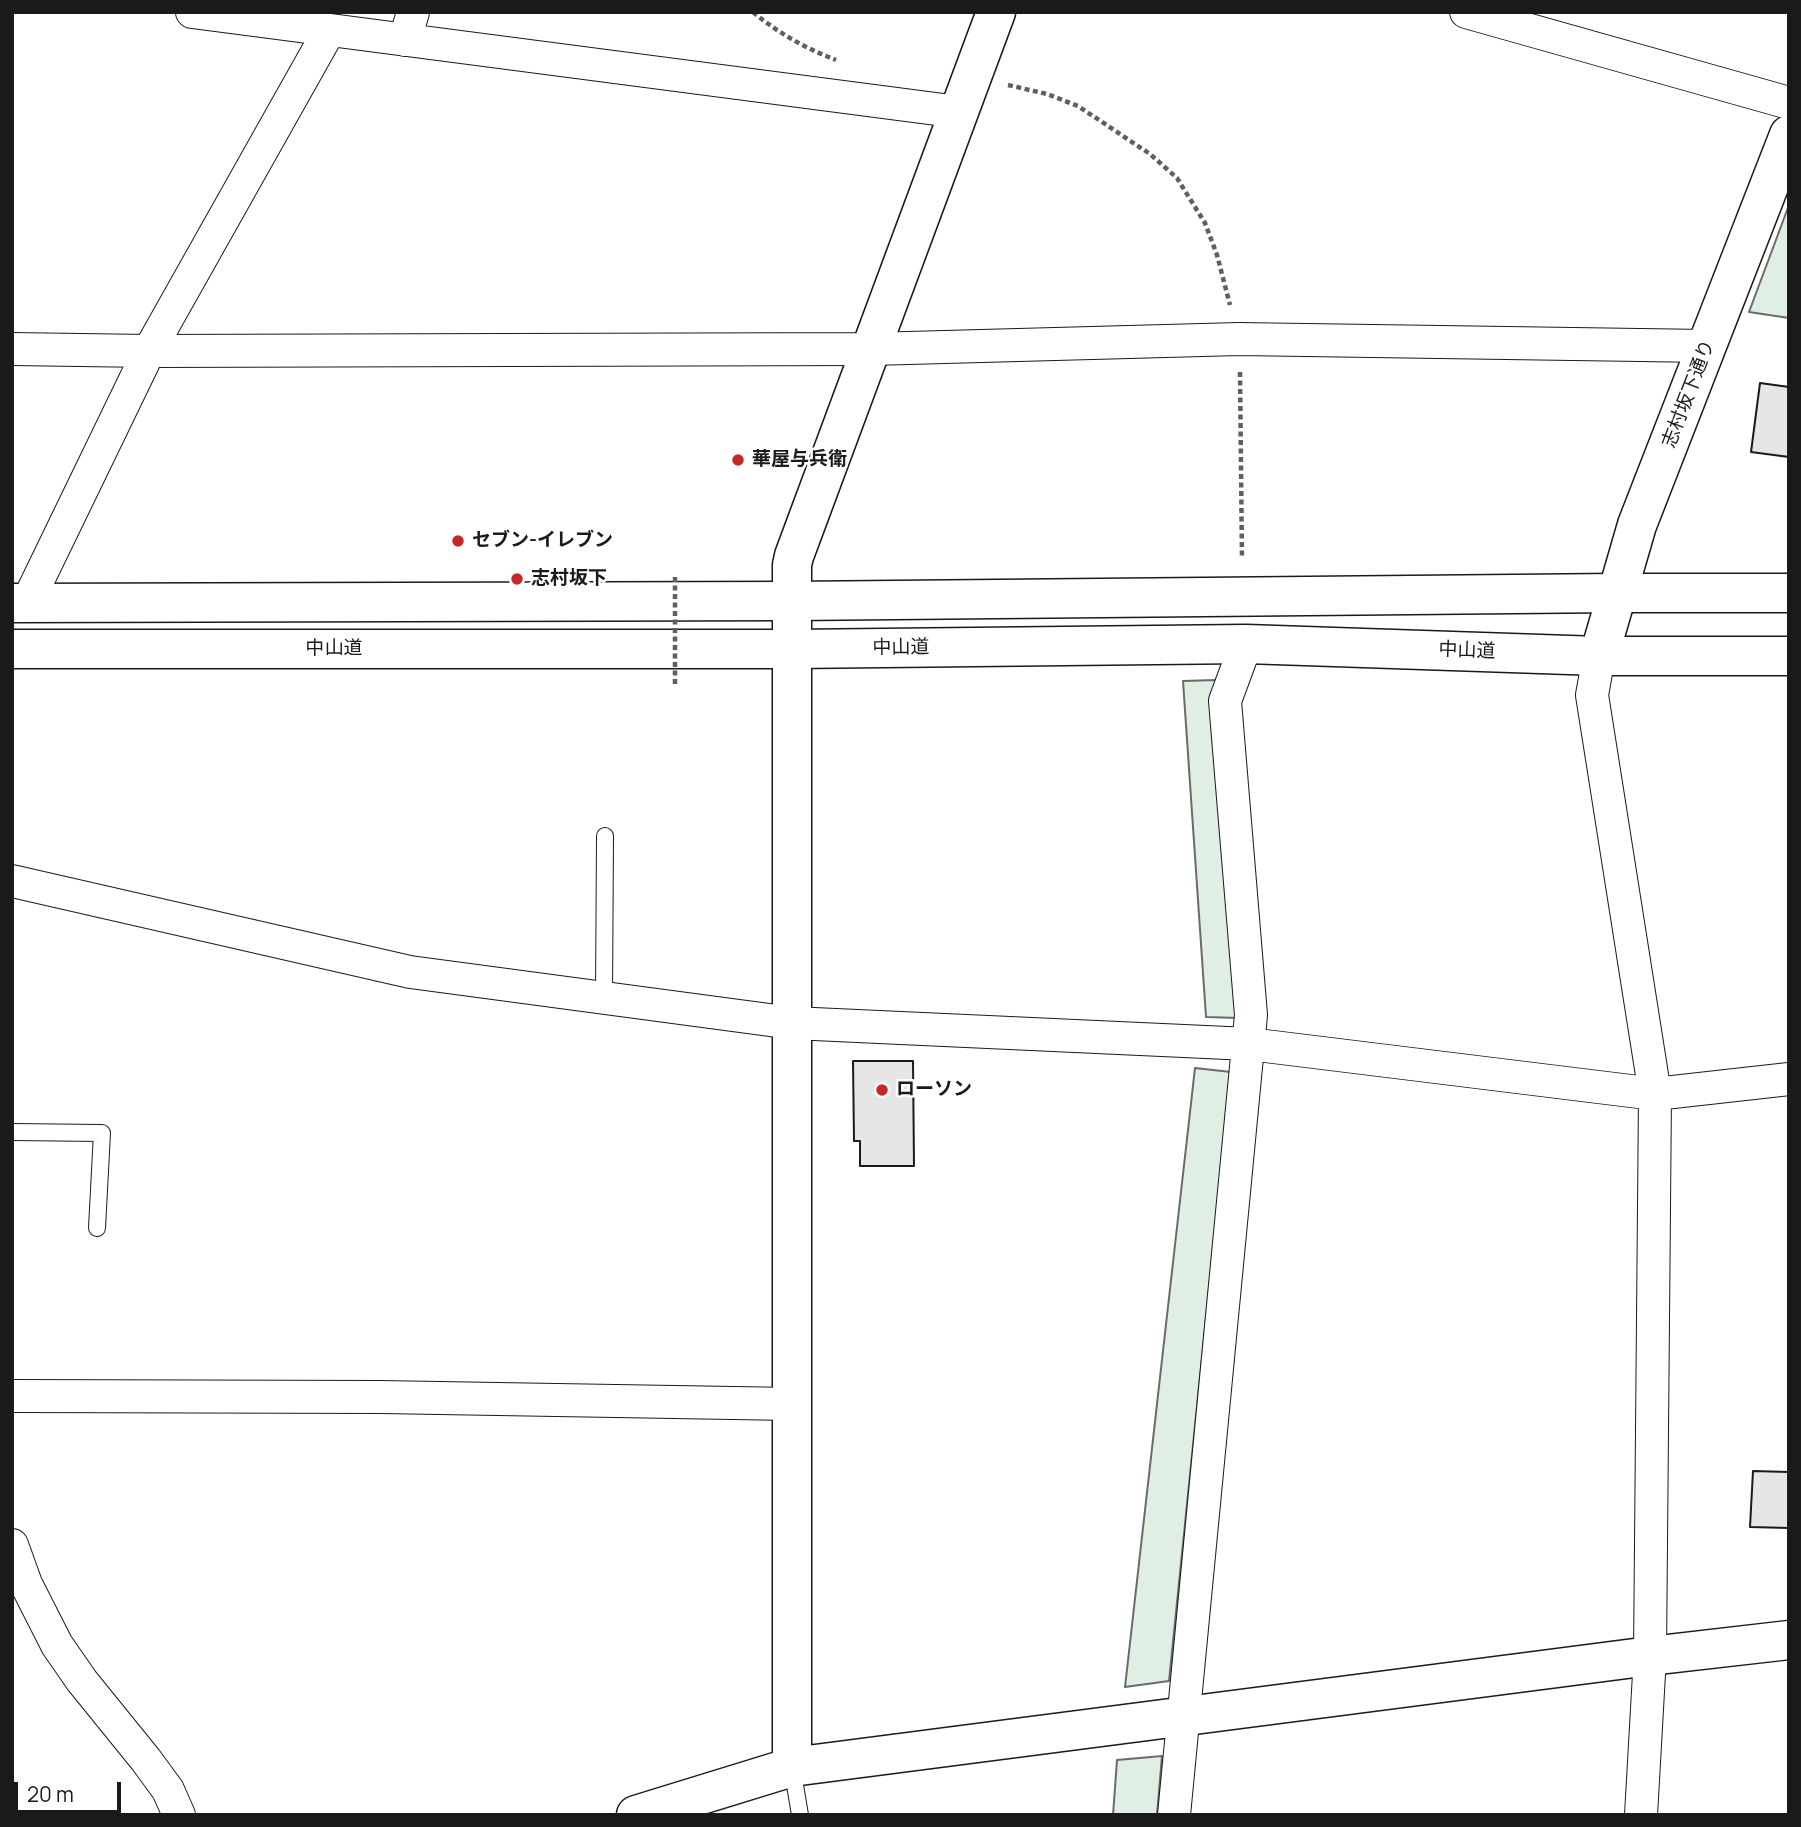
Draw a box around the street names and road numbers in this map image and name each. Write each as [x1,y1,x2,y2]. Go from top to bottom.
street label: 志村坂下通り [1658,337,1720,451]
street label: 中山道 [872,636,930,660]
street label: 中山道 [306,638,362,660]
street label: 中山道 [1438,639,1496,663]

